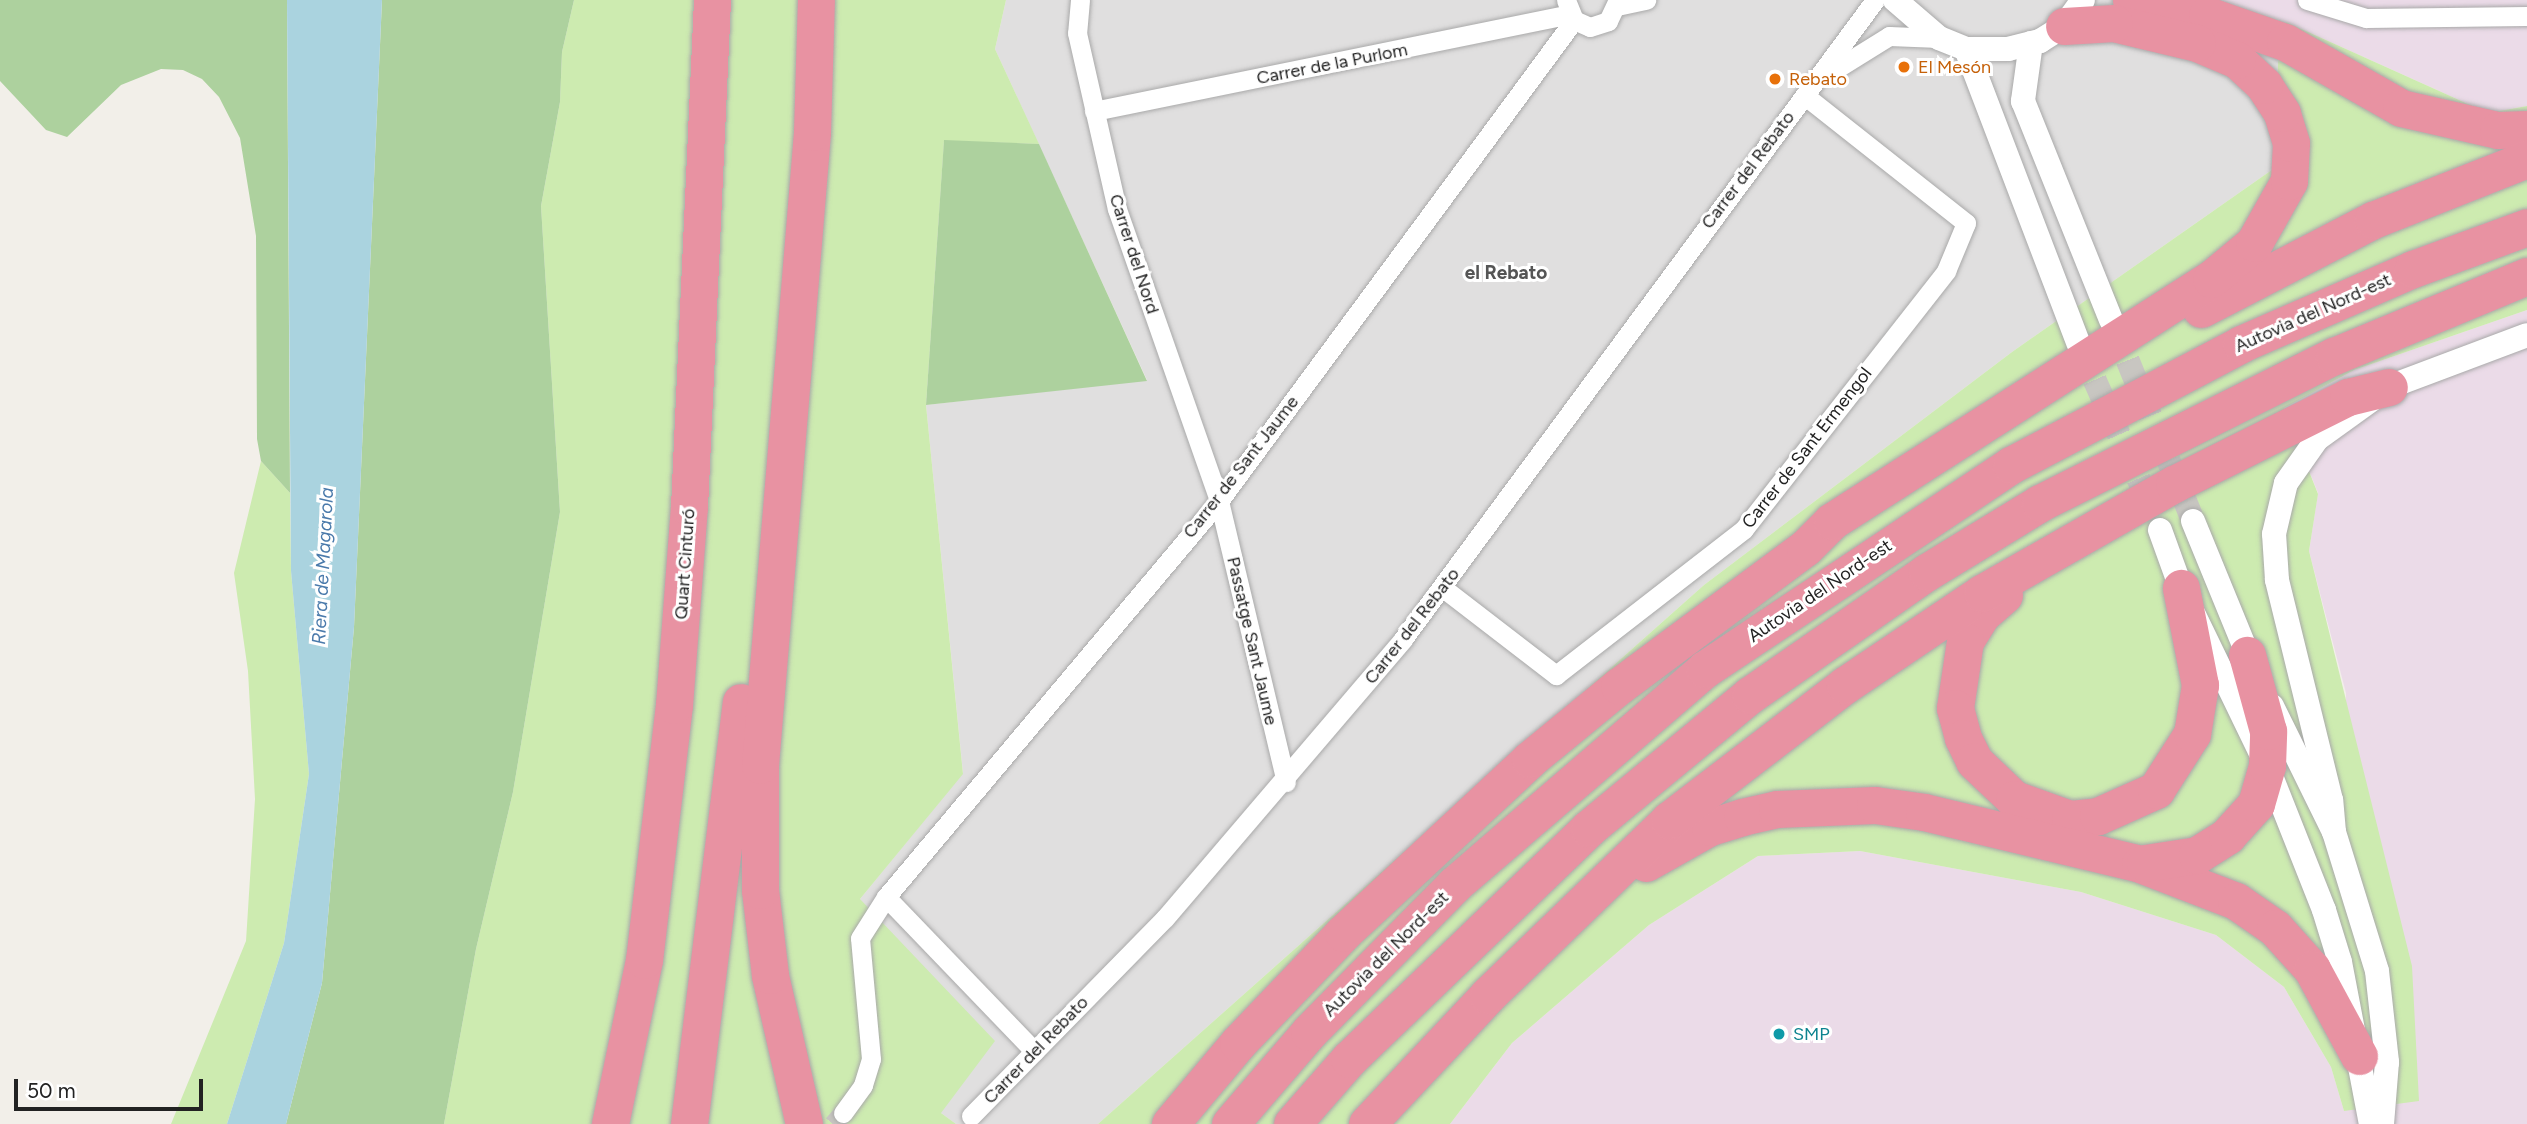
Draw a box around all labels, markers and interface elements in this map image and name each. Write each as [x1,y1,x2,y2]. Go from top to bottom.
street label: Carrer de la Purlom [1255,39,1409,89]
place label: El Mesón [1918,56,1991,78]
marker: El Mesón [1896,59,1912,75]
place label: Rebato [1789,68,1847,90]
marker: Rebato [1767,71,1783,87]
street label: Carrer del Rebato [1697,107,1799,233]
street label: Carrer del Nord [1104,191,1164,317]
district label: el Rebato [1465,262,1547,284]
street label: Autovia del Nord-est [2232,269,2394,357]
street label: Carrer de Sant Ermengol [1738,363,1876,533]
street label: Carrer de Sant Jaume [1179,392,1303,542]
water label: Riera de Magarola [307,487,339,645]
street label: Quart Cinturó [670,508,700,620]
street label: Autovia del Nord-est [1744,535,1896,647]
street label: Passatge Sant Jaume [1222,555,1282,727]
street label: Carrer del Rebato [1360,564,1464,688]
street label: Autovia del Nord-est [1319,887,1453,1021]
street label: Carrer del Rebato [979,992,1093,1108]
place label: SMP [1793,1023,1830,1045]
marker: SMP [1771,1026,1787,1042]
scale bar [18,1064,206,1108]
text: 50 m [27,1078,76,1103]

